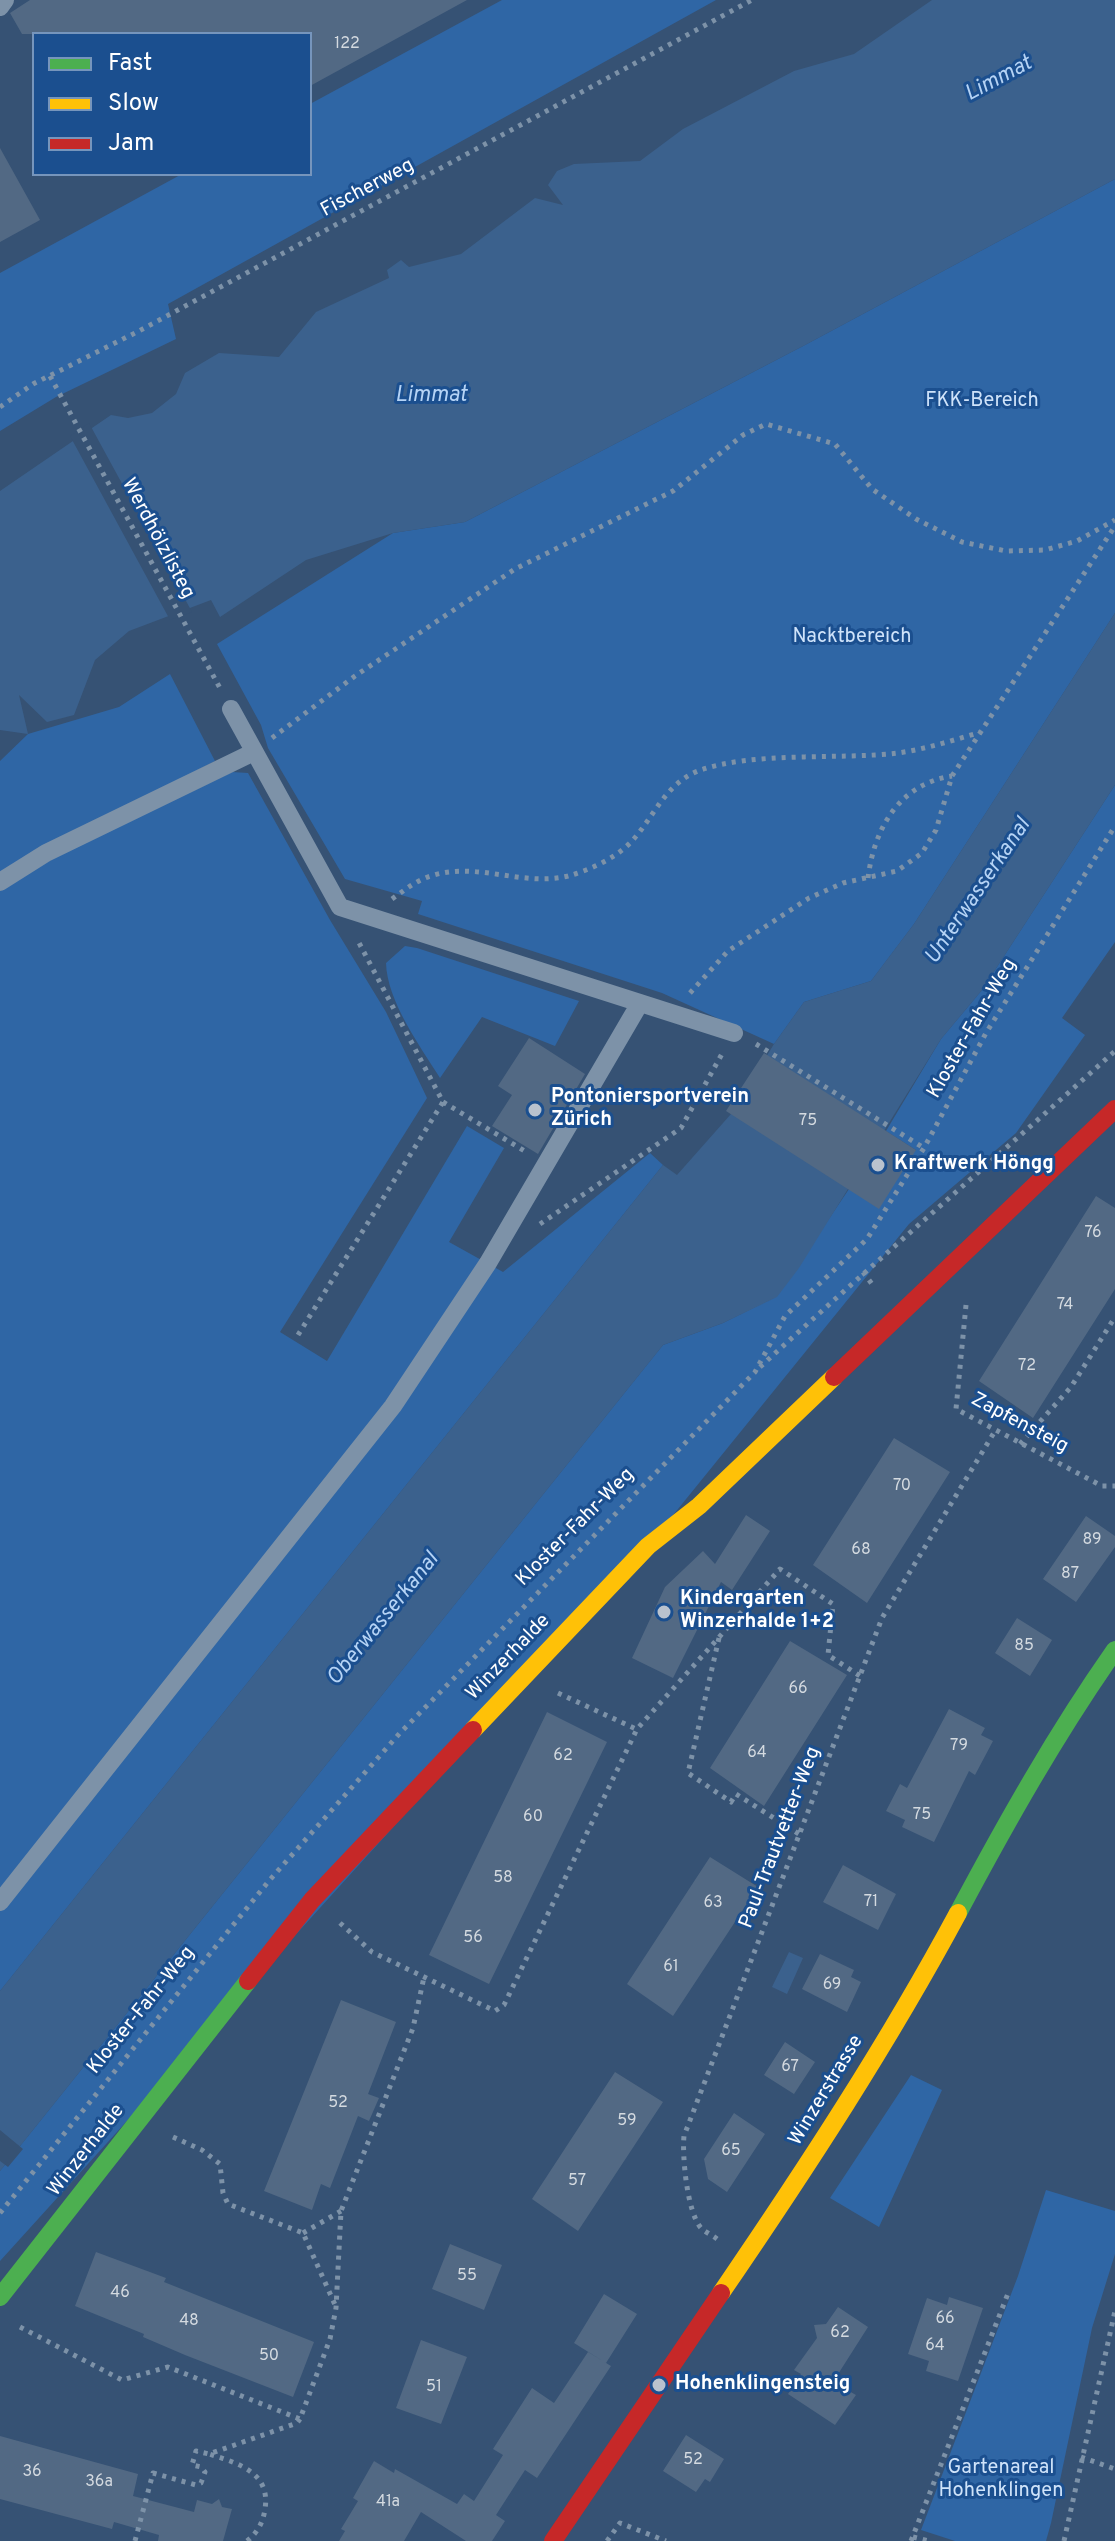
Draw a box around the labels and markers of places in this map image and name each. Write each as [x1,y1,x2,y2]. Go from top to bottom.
place label: Pontoniersportverein Zürich [551,1086,749,1133]
marker: Pontoniersportverein Zürich [526,1101,544,1119]
place label: Kraftwerk Höngg [894,1153,1054,1177]
marker: Kraftwerk Höngg [869,1156,887,1174]
place label: Kindergarten Winzerhalde 1+2 [680,1588,834,1635]
marker: Kindergarten Winzerhalde 1+2 [655,1603,673,1621]
place label: Hohenklingensteig [675,2373,850,2397]
marker: Hohenklingensteig [650,2376,668,2394]

